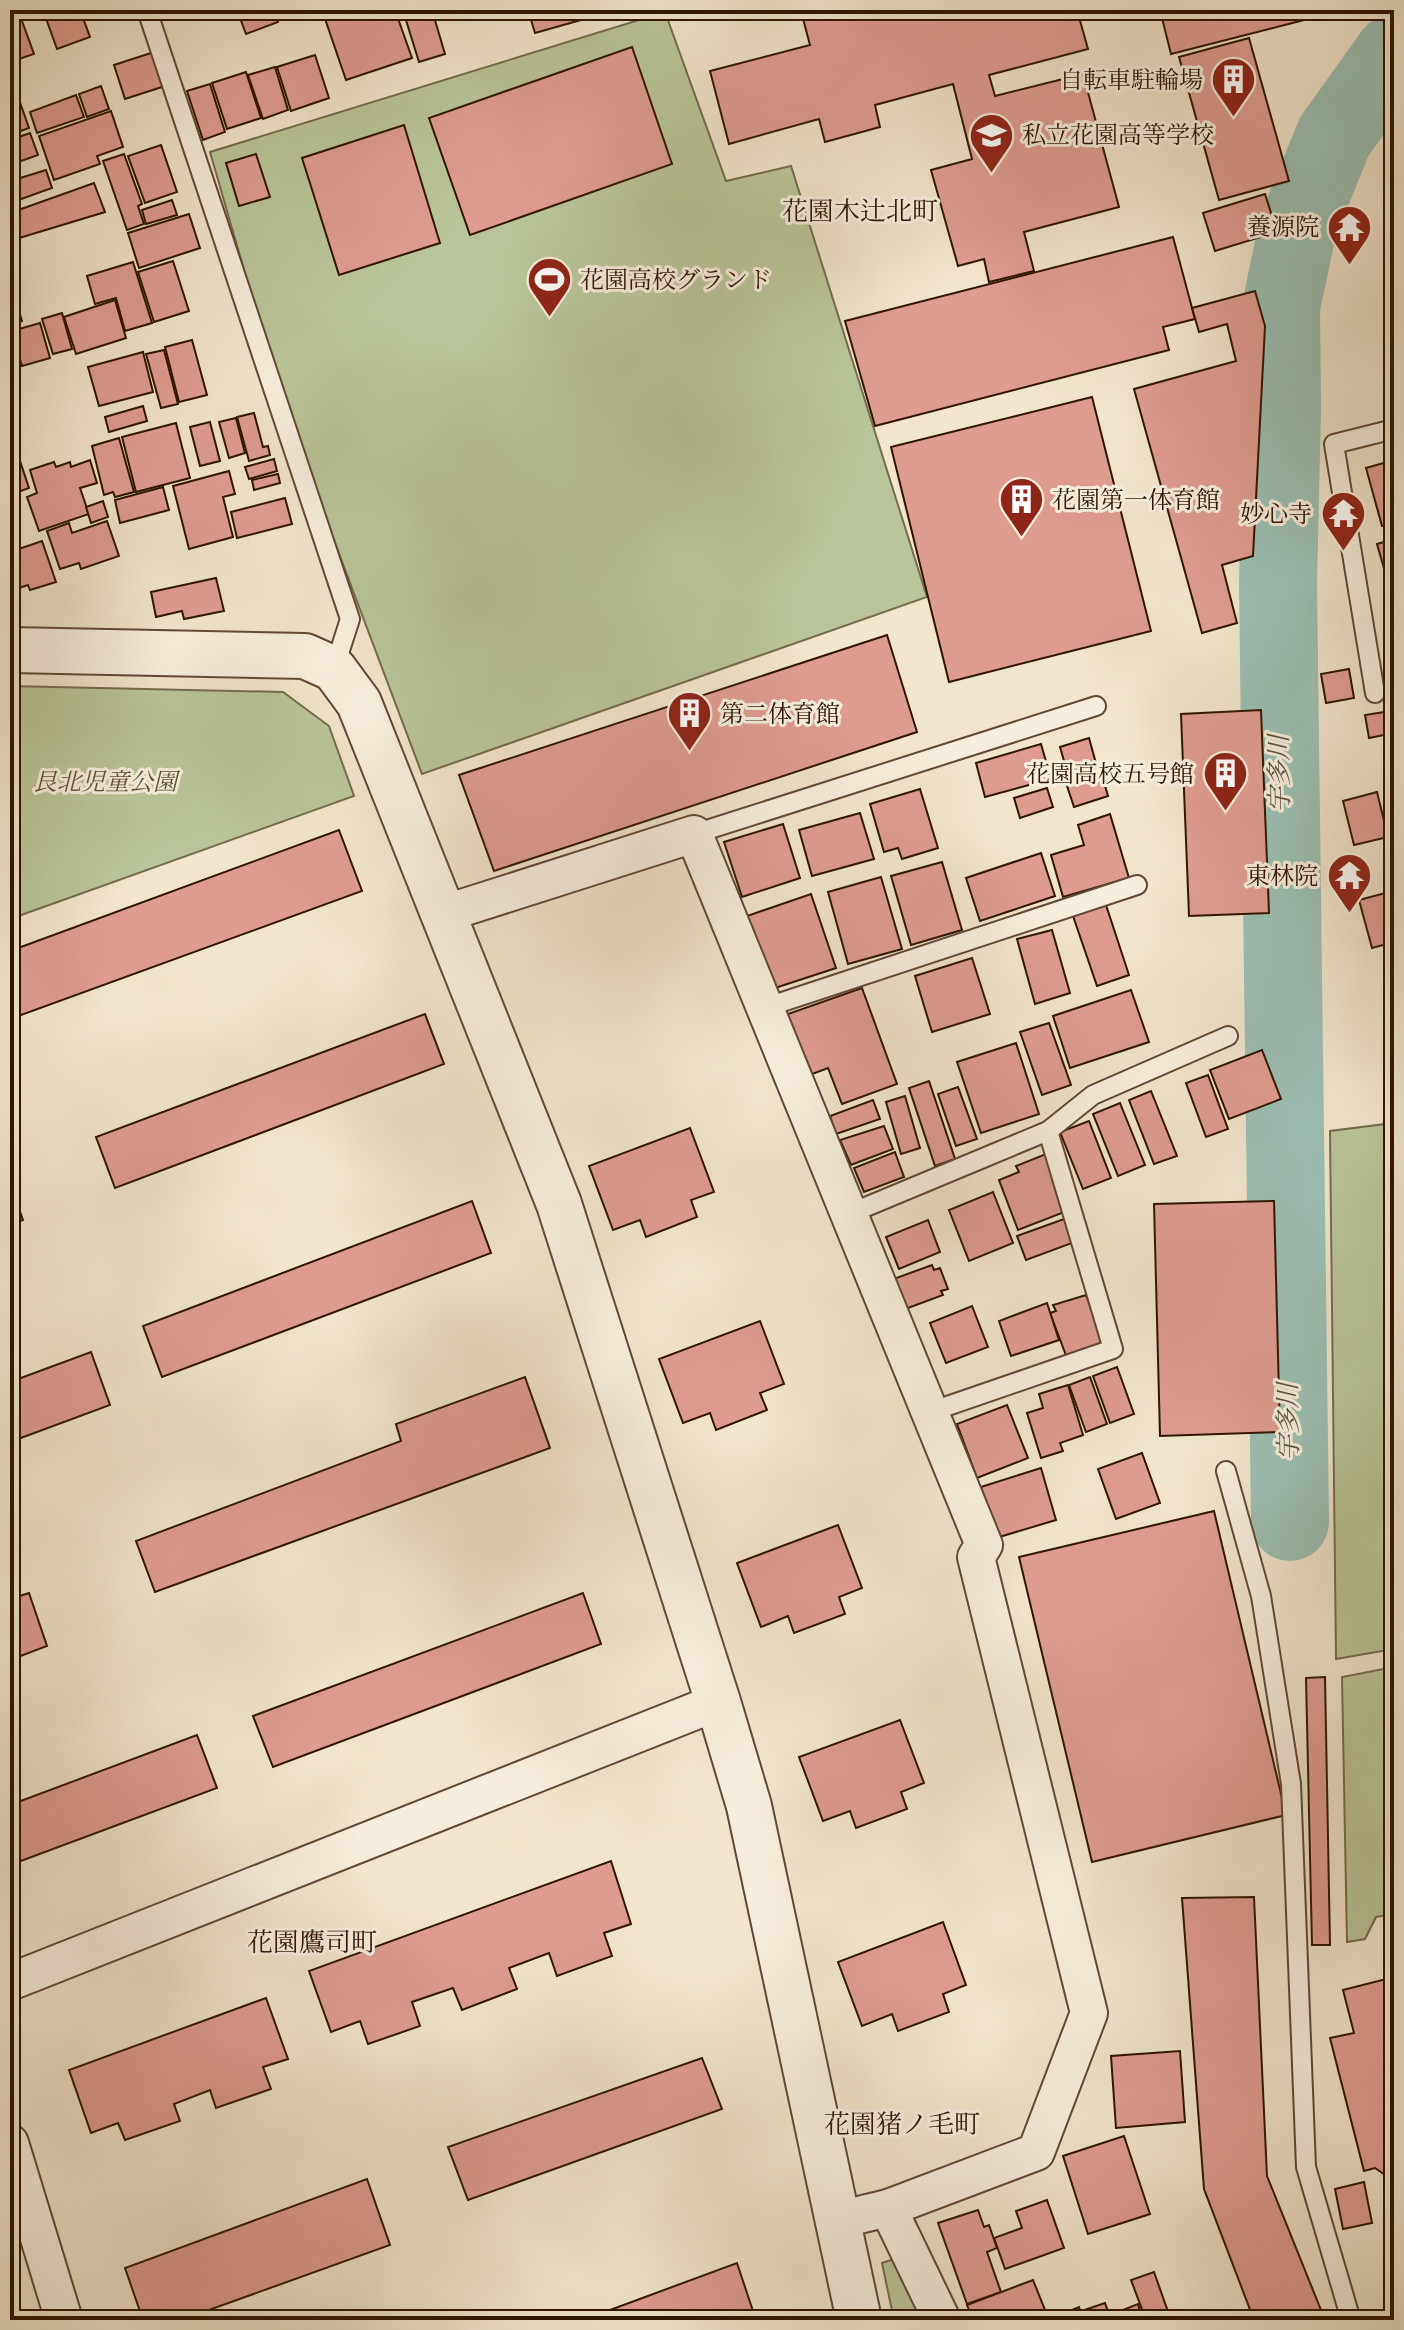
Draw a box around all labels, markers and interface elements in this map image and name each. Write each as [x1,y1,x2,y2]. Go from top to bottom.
building icon: 自転車駐輪場 [1210,56,1258,119]
place label: 自転車駐輪場 [1059,65,1203,96]
school or university icon: 私立花園高等学校 [967,111,1015,174]
place label: 私立花園高等学校 [1022,120,1214,151]
district label: 花園木辻北町 [782,196,938,228]
temple icon: 養源院 [1326,203,1374,266]
place label: 養源院 [1247,212,1319,243]
sports icon: 花園高校グランド [525,256,573,319]
place label: 花園高校グランド [580,265,772,296]
building icon: 花園第一体育館 [997,476,1045,539]
place label: 花園第一体育館 [1052,485,1220,516]
temple icon: 妙心寺 [1319,490,1367,553]
place label: 妙心寺 [1240,499,1312,530]
building icon: 第二体育館 [665,690,713,753]
place label: 第二体育館 [720,699,840,730]
water label: 宇多川 [1263,732,1297,813]
building icon: 花園高校五号館 [1201,750,1249,813]
place label: 花園高校五号館 [1026,759,1194,790]
park label: 艮北児童公園 [33,767,181,798]
temple icon: 東林院 [1325,852,1373,915]
place label: 東林院 [1246,861,1318,892]
water label: 宇多川 [1272,1380,1306,1461]
district label: 花園鷹司町 [247,1927,377,1959]
district label: 花園猪ノ毛町 [824,2109,980,2141]

